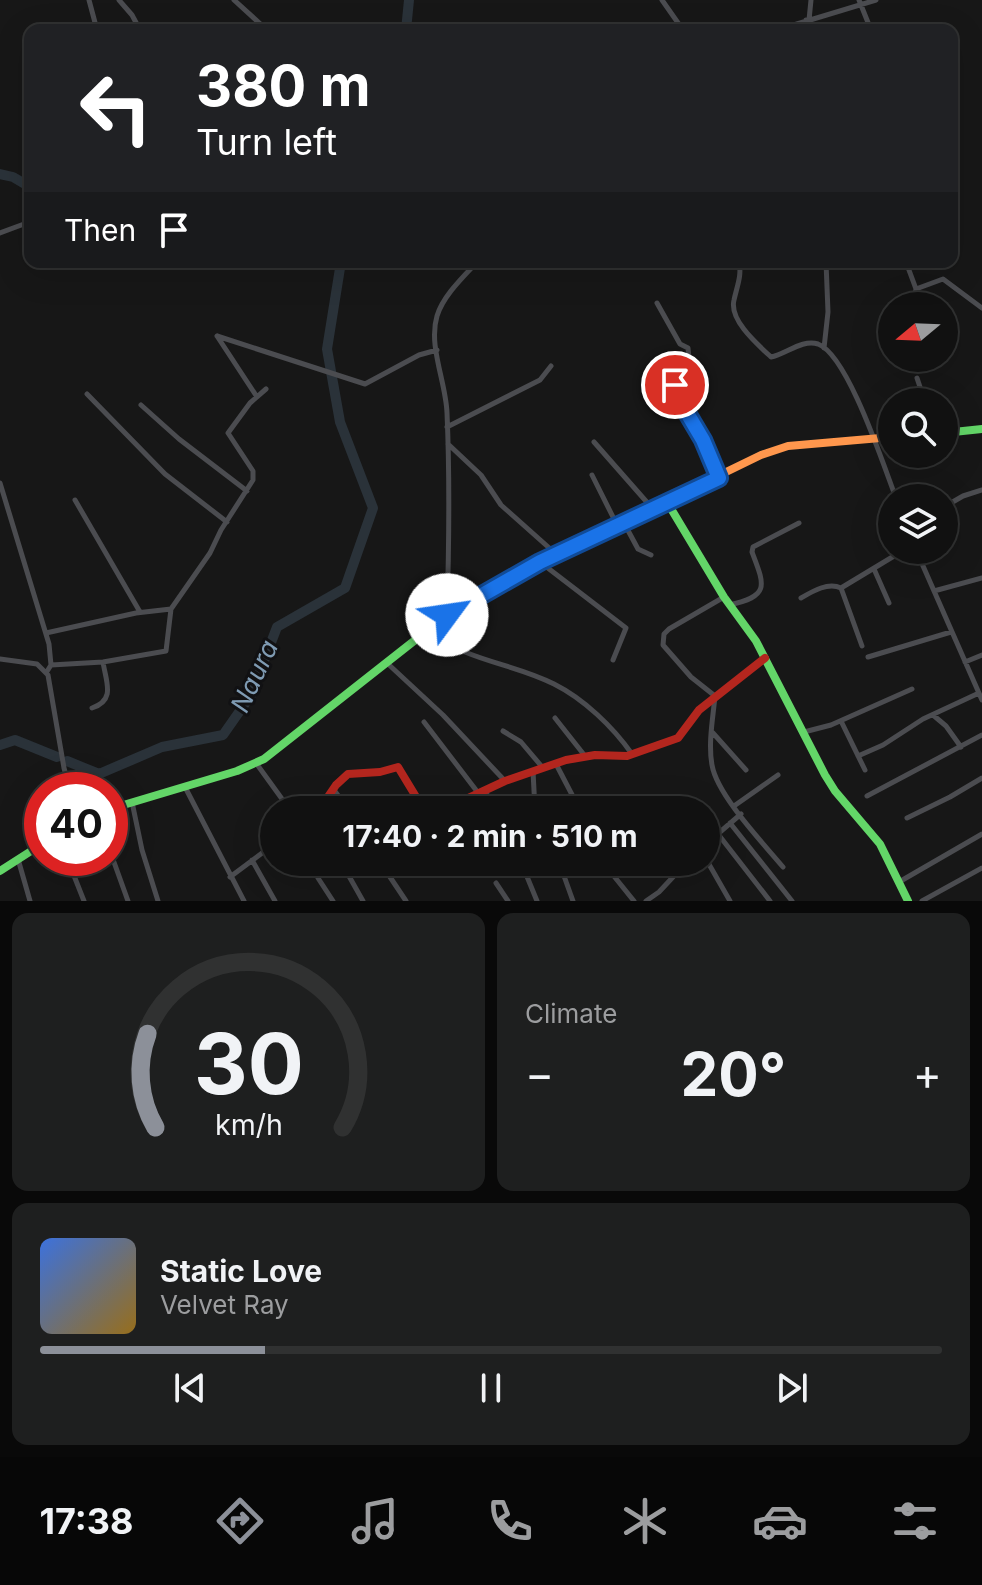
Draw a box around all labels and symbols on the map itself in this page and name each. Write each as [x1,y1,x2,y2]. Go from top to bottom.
north arrow [878,292,958,372]
pin [641,351,709,419]
position arrow [405,573,489,657]
water label: Naura [224,635,284,717]
speed limit sign: 40 [24,772,128,876]

